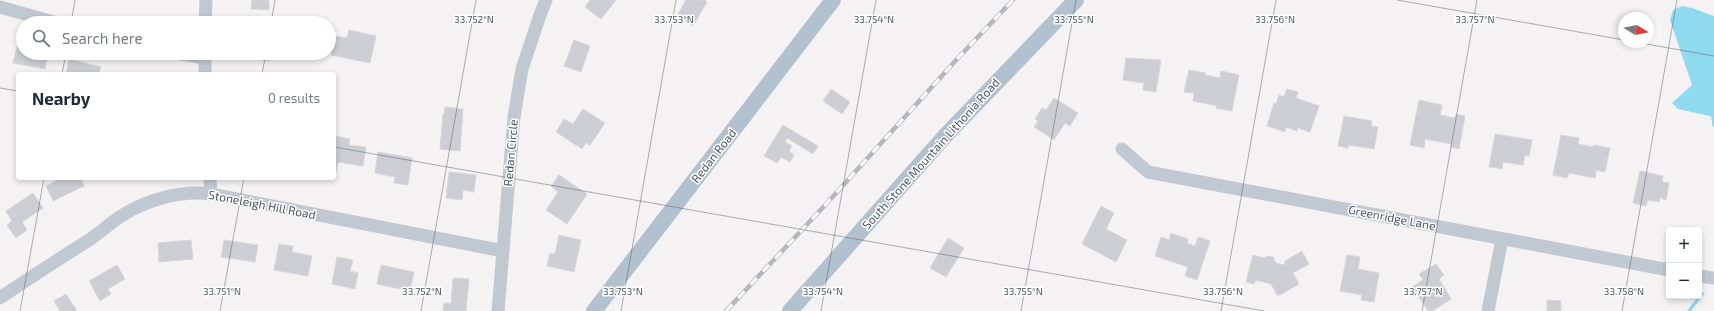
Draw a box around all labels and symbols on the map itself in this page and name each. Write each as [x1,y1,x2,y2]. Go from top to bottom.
north arrow [1618,12,1654,48]
text: 33.752°N [454,13,494,25]
text: 33.753°N [654,13,694,25]
text: 33.754°N [854,13,894,25]
text: 33.755°N [1054,13,1094,25]
text: 33.756°N [1255,13,1295,25]
text: 33.757°N [1455,13,1495,25]
street label: South Stone Mountain Lithonia Road [859,75,1002,232]
street label: Redan Circle [500,119,520,187]
street label: Redan Road [688,126,739,185]
street label: Stoneleigh Hill Road [207,187,317,221]
street label: Greenridge Lane [1347,202,1437,232]
text: 33.751°N [203,285,241,297]
text: 33.752°N [402,285,442,297]
text: 33.753°N [603,285,643,297]
text: 33.754°N [803,285,843,297]
text: 33.755°N [1003,285,1043,297]
text: 33.756°N [1203,285,1243,297]
text: 33.757°N [1403,285,1443,297]
text: 33.758°N [1604,285,1644,297]

